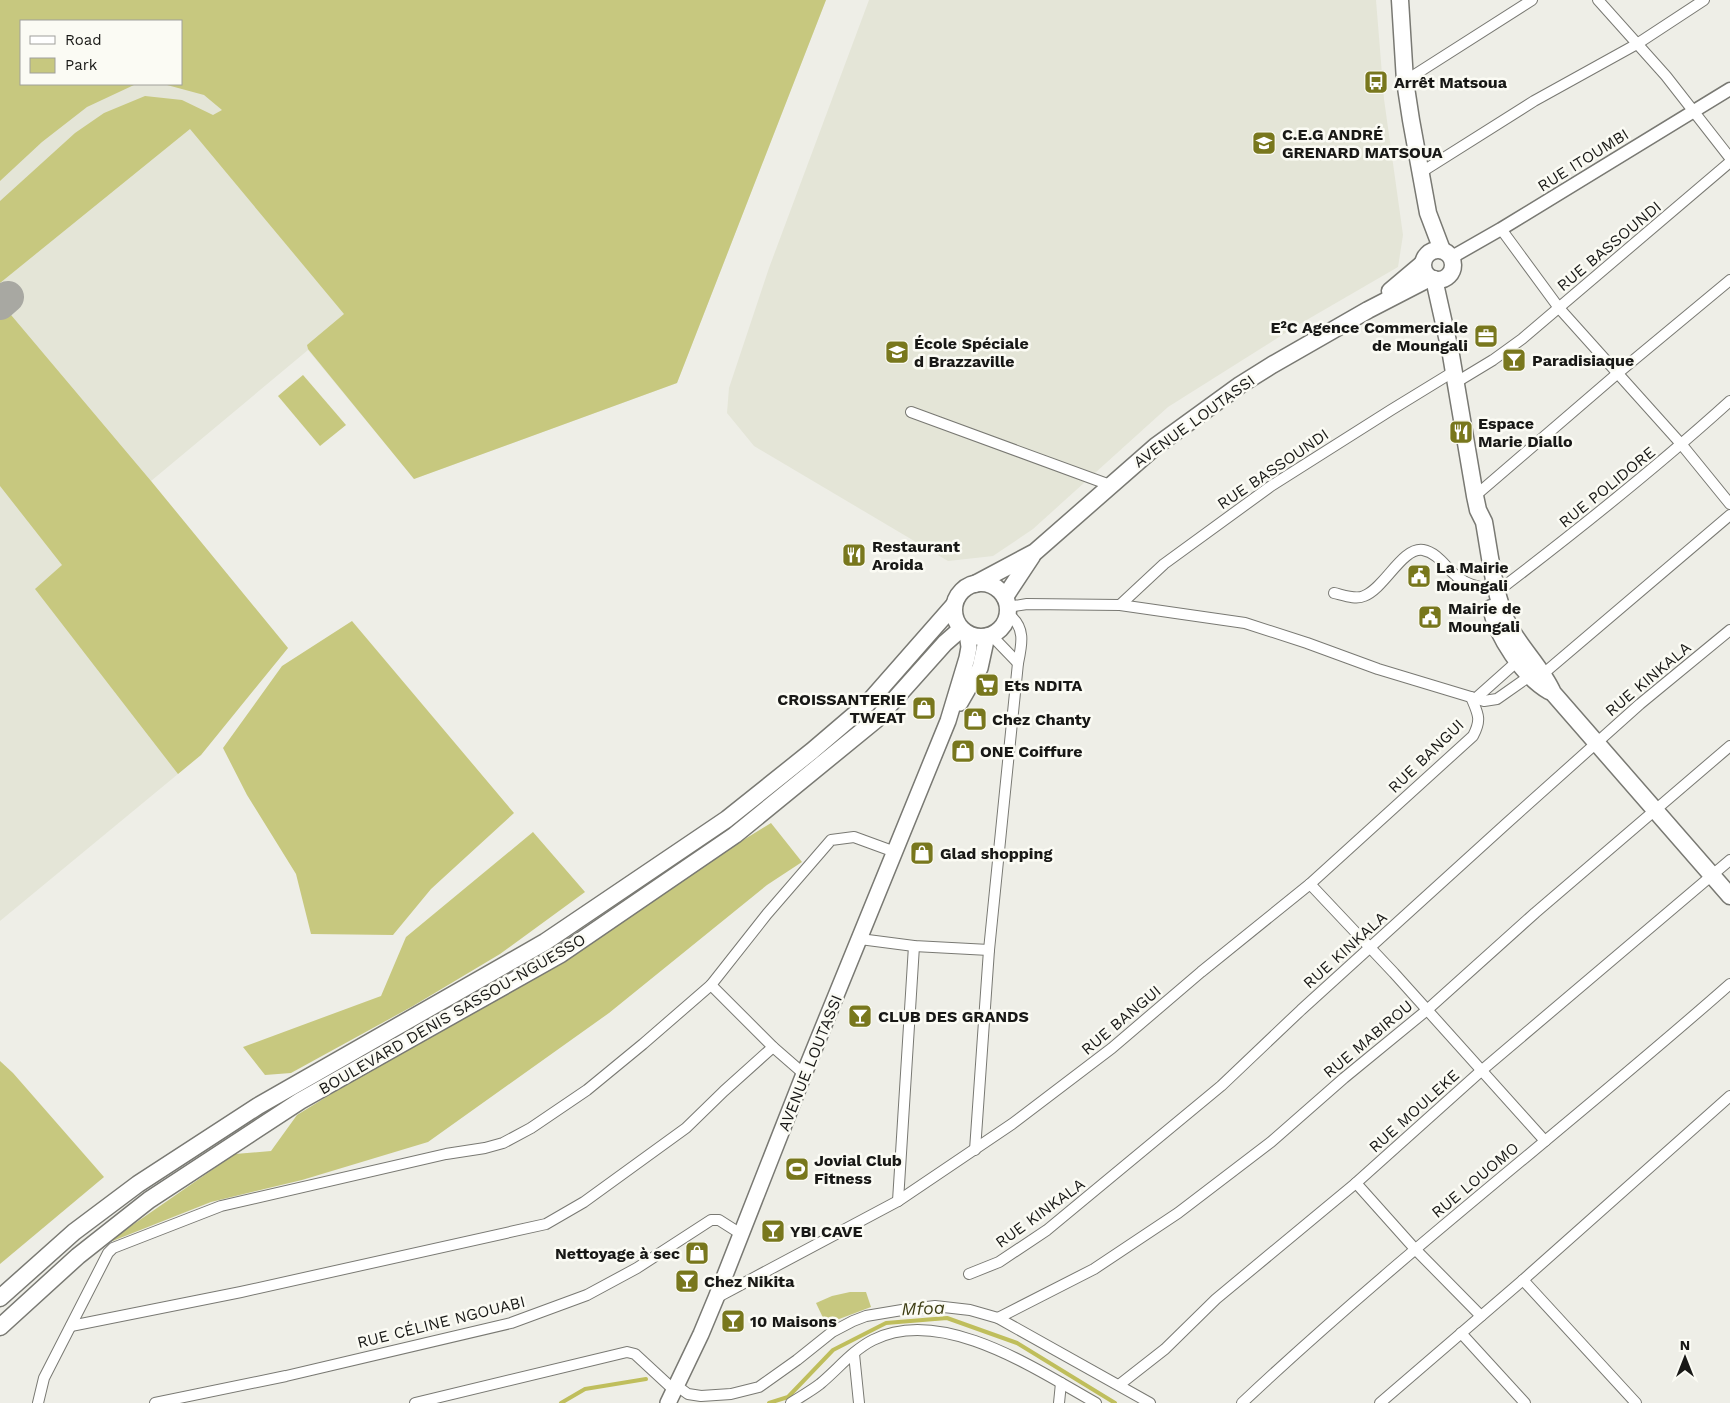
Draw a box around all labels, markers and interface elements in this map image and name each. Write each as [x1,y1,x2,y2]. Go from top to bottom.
legend [20,20,182,85]
text: Road [65,31,102,49]
text: Park [65,56,98,74]
bus stop icon: Arrêt Matsoua [1363,69,1389,95]
place label: Arrêt Matsoua [1394,73,1508,92]
street label: RUE ITOUMBI [1534,124,1632,196]
place label: C.E.G ANDRÉ GRENARD MATSOUA [1282,125,1443,162]
school or university icon: C.E.G ANDRÉ GRENARD MATSOUA [1251,130,1277,156]
street label: RUE BASSOUNDI [1553,197,1665,295]
place label: E²C Agence Commerciale de Moungali [1271,318,1468,355]
office icon: E²C Agence Commerciale de Moungali [1473,323,1499,349]
place label: École Spéciale d Brazzaville [914,334,1029,371]
school or university icon: École Spéciale d Brazzaville [884,339,910,365]
bar icon: Paradisiaque [1501,347,1527,373]
place label: Paradisiaque [1532,351,1634,370]
street label: AVENUE LOUTASSI [1130,371,1258,471]
place label: Espace Marie Diallo [1478,414,1573,451]
restaurant icon: Espace Marie Diallo [1448,419,1474,445]
street label: RUE BASSOUNDI [1214,425,1332,513]
street label: RUE POLIDORE [1555,442,1659,532]
place label: Restaurant Aroida [872,537,960,574]
restaurant icon: Restaurant Aroida [841,542,867,568]
place label: La Mairie Moungali [1436,558,1509,595]
public building icon: La Mairie Moungali [1406,563,1432,589]
place label: Mairie de Moungali [1448,599,1521,636]
public building icon: Mairie de Moungali [1417,604,1443,630]
street label: RUE KINKALA [1601,637,1695,720]
supermarket icon: Ets NDITA [974,672,1000,698]
place label: Ets NDITA [1004,676,1083,695]
place label: CROISSANTERIE TWEAT [777,690,907,727]
shop icon: CROISSANTERIE TWEAT [911,695,937,721]
shop icon: Chez Chanty [962,706,988,732]
place label: Chez Chanty [992,710,1092,729]
street label: RUE BANGUI [1384,715,1468,797]
shop icon: ONE Coiffure [950,738,976,764]
place label: ONE Coiffure [980,742,1082,761]
shop icon: Glad shopping [909,840,935,866]
place label: Glad shopping [940,844,1052,863]
street label: RUE KINKALA [1299,907,1391,992]
street label: BOULEVARD DENIS SASSOU-NGUESSO [315,930,589,1098]
street label: RUE BANGUI [1077,981,1165,1059]
street label: AVENUE LOUTASSI [774,992,846,1134]
street label: RUE MABIROU [1319,996,1417,1082]
bar icon: CLUB DES GRANDS [847,1003,873,1029]
place label: CLUB DES GRANDS [878,1007,1029,1026]
street label: RUE MOULEKE [1365,1065,1463,1157]
street label: RUE LOUOMO [1428,1138,1522,1222]
place label: Jovial Club Fitness [814,1151,902,1188]
sports icon: Jovial Club Fitness [784,1156,810,1182]
street label: RUE KINKALA [992,1174,1089,1252]
bar icon: YBI CAVE [760,1218,786,1244]
place label: YBI CAVE [790,1222,863,1241]
shop icon: Nettoyage à sec [684,1240,710,1266]
place label: Nettoyage à sec [555,1244,680,1263]
bar icon: Chez Nikita [674,1268,700,1294]
place label: Chez Nikita [704,1272,795,1291]
street label: RUE CÉLINE NGOUABI [355,1292,527,1352]
water label: Mfoa [901,1297,945,1319]
bar icon: 10 Maisons [720,1308,746,1334]
place label: 10 Maisons [750,1312,837,1331]
north arrow [1660,1333,1710,1383]
text: N [1680,1337,1690,1353]

